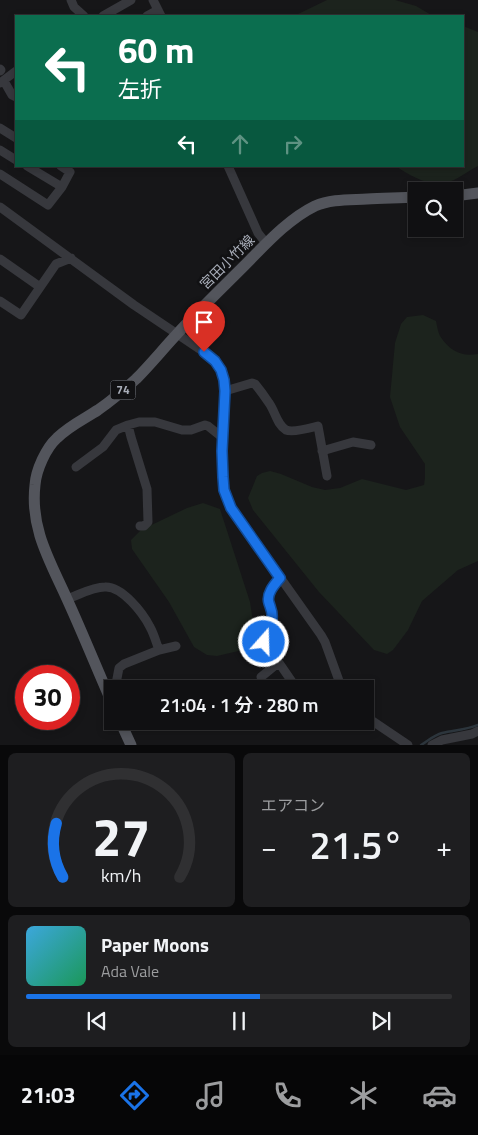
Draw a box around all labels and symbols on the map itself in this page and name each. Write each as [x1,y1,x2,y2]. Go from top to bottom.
street label: 宮田小竹線 [194,229,259,294]
pin [183,301,225,352]
road number: 74 [110,380,136,400]
position arrow [237,615,289,667]
speed limit sign: 30 [15,665,80,730]

